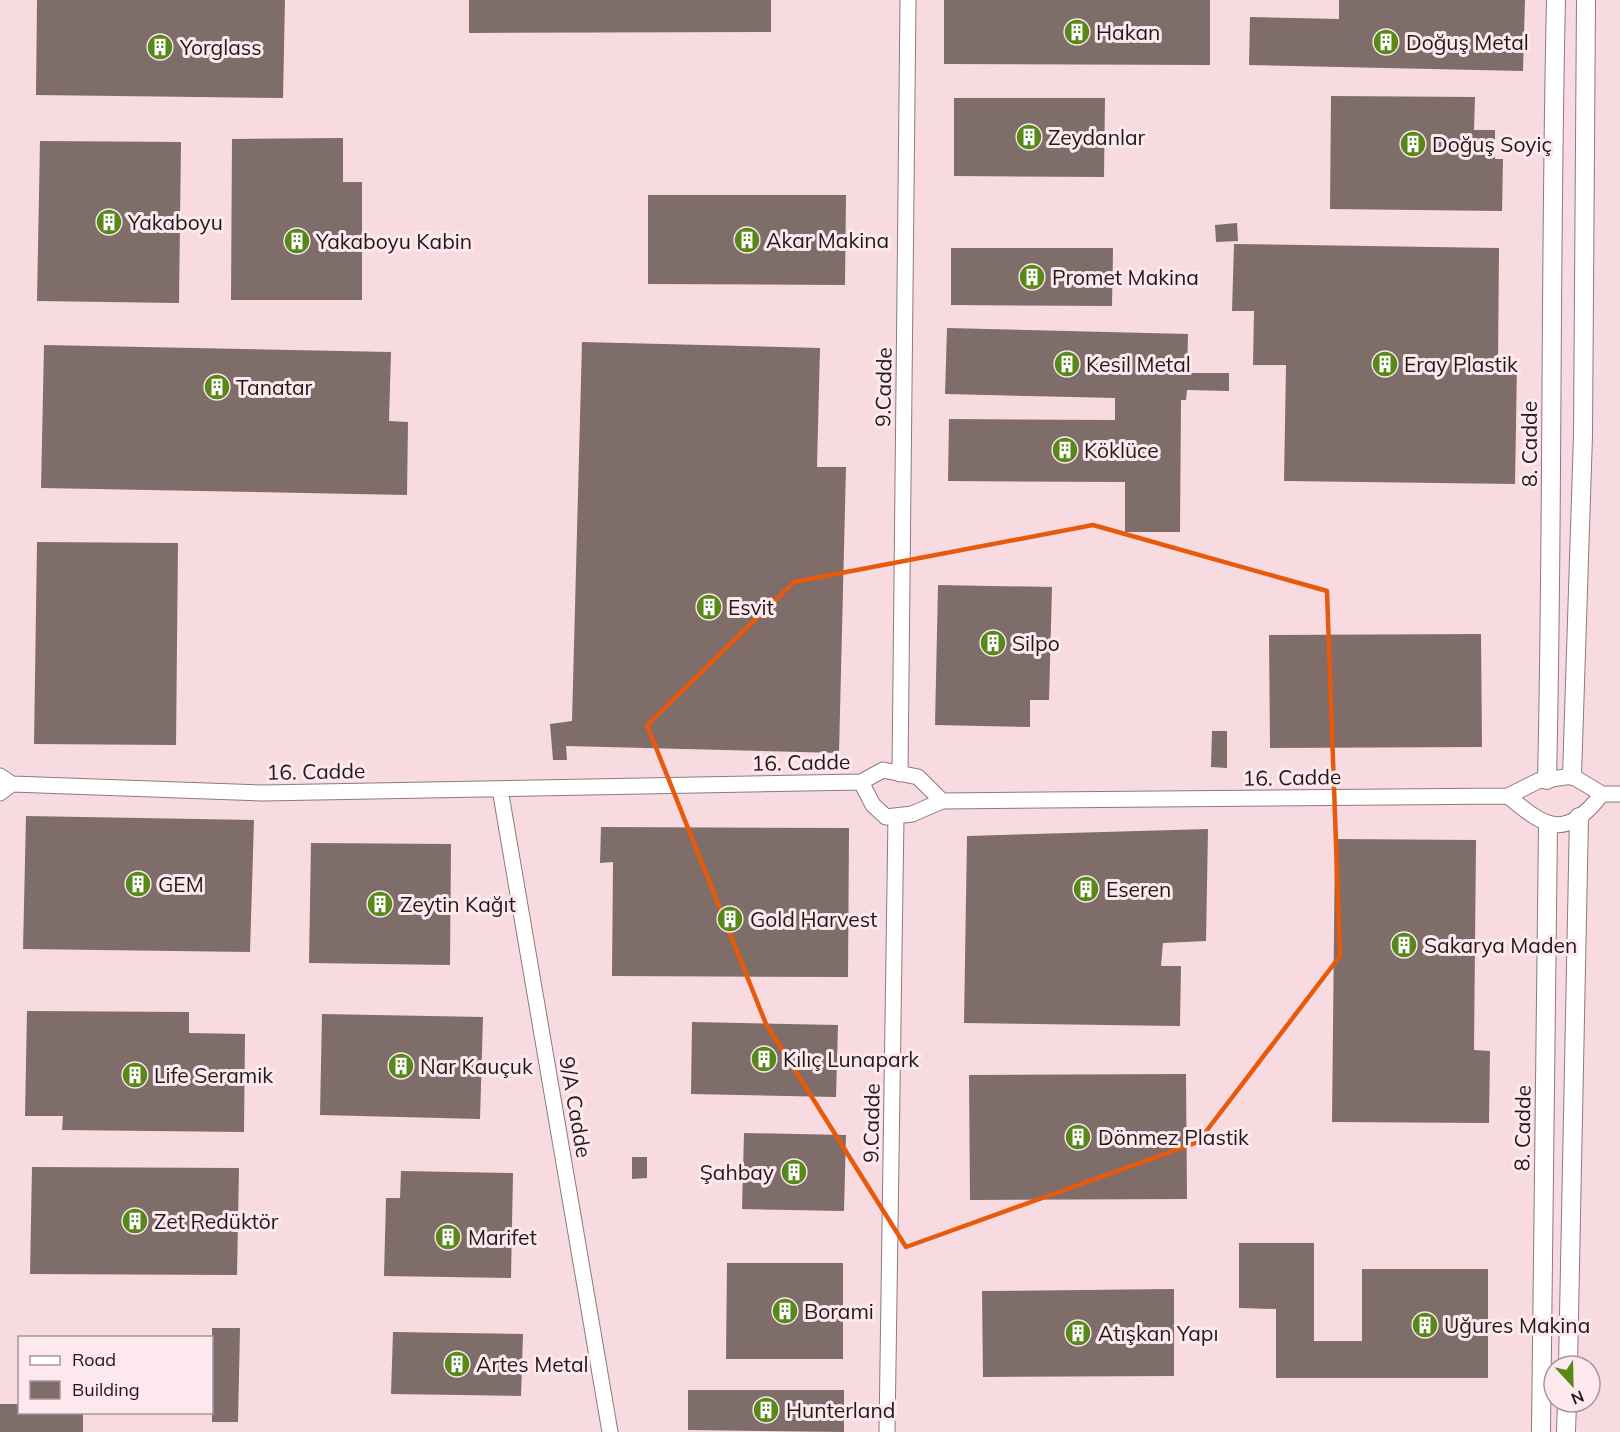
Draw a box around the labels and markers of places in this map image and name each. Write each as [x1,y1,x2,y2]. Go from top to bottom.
building icon: Hakan [1062,17,1092,47]
place label: Hakan [1096,19,1160,45]
building icon: Doğuş Metal [1371,27,1401,57]
place label: Doğuş Metal [1406,29,1529,55]
building icon: Yorglass [145,32,175,62]
place label: Yorglass [179,34,262,60]
building icon: Zeydanlar [1014,122,1044,152]
place label: Zeydanlar [1048,124,1146,150]
building icon: Doğuş Soyiç [1398,129,1428,159]
place label: Doğuş Soyiç [1432,131,1552,157]
building icon: Yakaboyu [94,207,124,237]
place label: Yakaboyu [127,209,223,235]
building icon: Akar Makina [732,225,762,255]
building icon: Yakaboyu Kabin [282,226,312,256]
place label: Akar Makina [766,227,889,253]
place label: Yakaboyu Kabin [315,228,472,254]
building icon: Promet Makina [1017,262,1047,292]
place label: Promet Makina [1052,264,1199,290]
building icon: Kesil Metal [1052,349,1082,379]
building icon: Eray Plastik [1370,349,1400,379]
place label: Kesil Metal [1086,351,1191,377]
place label: Eray Plastik [1404,351,1518,377]
building icon: Tanatar [202,372,232,402]
place label: Tanatar [236,374,313,400]
building icon: Köklüce [1050,435,1080,465]
place label: Köklüce [1084,437,1159,463]
building icon: Esvit [694,592,724,622]
place label: Esvit [728,594,774,620]
building icon: Silpo [978,628,1008,658]
place label: Silpo [1012,630,1060,656]
building icon: GEM [123,869,153,899]
place label: GEM [158,871,204,897]
building icon: Eseren [1071,874,1101,904]
place label: Eseren [1106,876,1171,902]
building icon: Zeytin Kağıt [365,889,395,919]
place label: Zeytin Kağıt [400,891,516,917]
building icon: Gold Harvest [715,904,745,934]
place label: Gold Harvest [750,906,877,932]
building icon: Sakarya Maden [1389,930,1419,960]
place label: Sakarya Maden [1424,932,1577,958]
building icon: Kılıç Lunapark [749,1044,779,1074]
place label: Kılıç Lunapark [783,1046,919,1072]
building icon: Nar Kauçuk [386,1051,416,1081]
place label: Nar Kauçuk [420,1053,533,1079]
building icon: Life Seramik [120,1060,150,1090]
place label: Life Seramik [154,1062,273,1088]
building icon: Dönmez Plastik [1063,1122,1093,1152]
place label: Dönmez Plastik [1098,1124,1249,1150]
building icon: Şahbay [779,1157,809,1187]
place label: Şahbay [700,1159,774,1185]
building icon: Zet Redüktör [120,1206,150,1236]
place label: Zet Redüktör [154,1208,279,1234]
building icon: Marifet [433,1222,463,1252]
place label: Marifet [468,1224,537,1250]
building icon: Borami [770,1296,800,1326]
place label: Borami [804,1298,874,1324]
building icon: Uğures Makina [1410,1310,1440,1340]
place label: Uğures Makina [1444,1312,1590,1338]
building icon: Atışkan Yapı [1063,1318,1093,1348]
place label: Atışkan Yapı [1098,1320,1218,1346]
building icon: Artes Metal [442,1349,472,1379]
place label: Artes Metal [476,1351,589,1377]
building icon: Hunterland [751,1395,781,1425]
place label: Hunterland [786,1397,895,1423]

